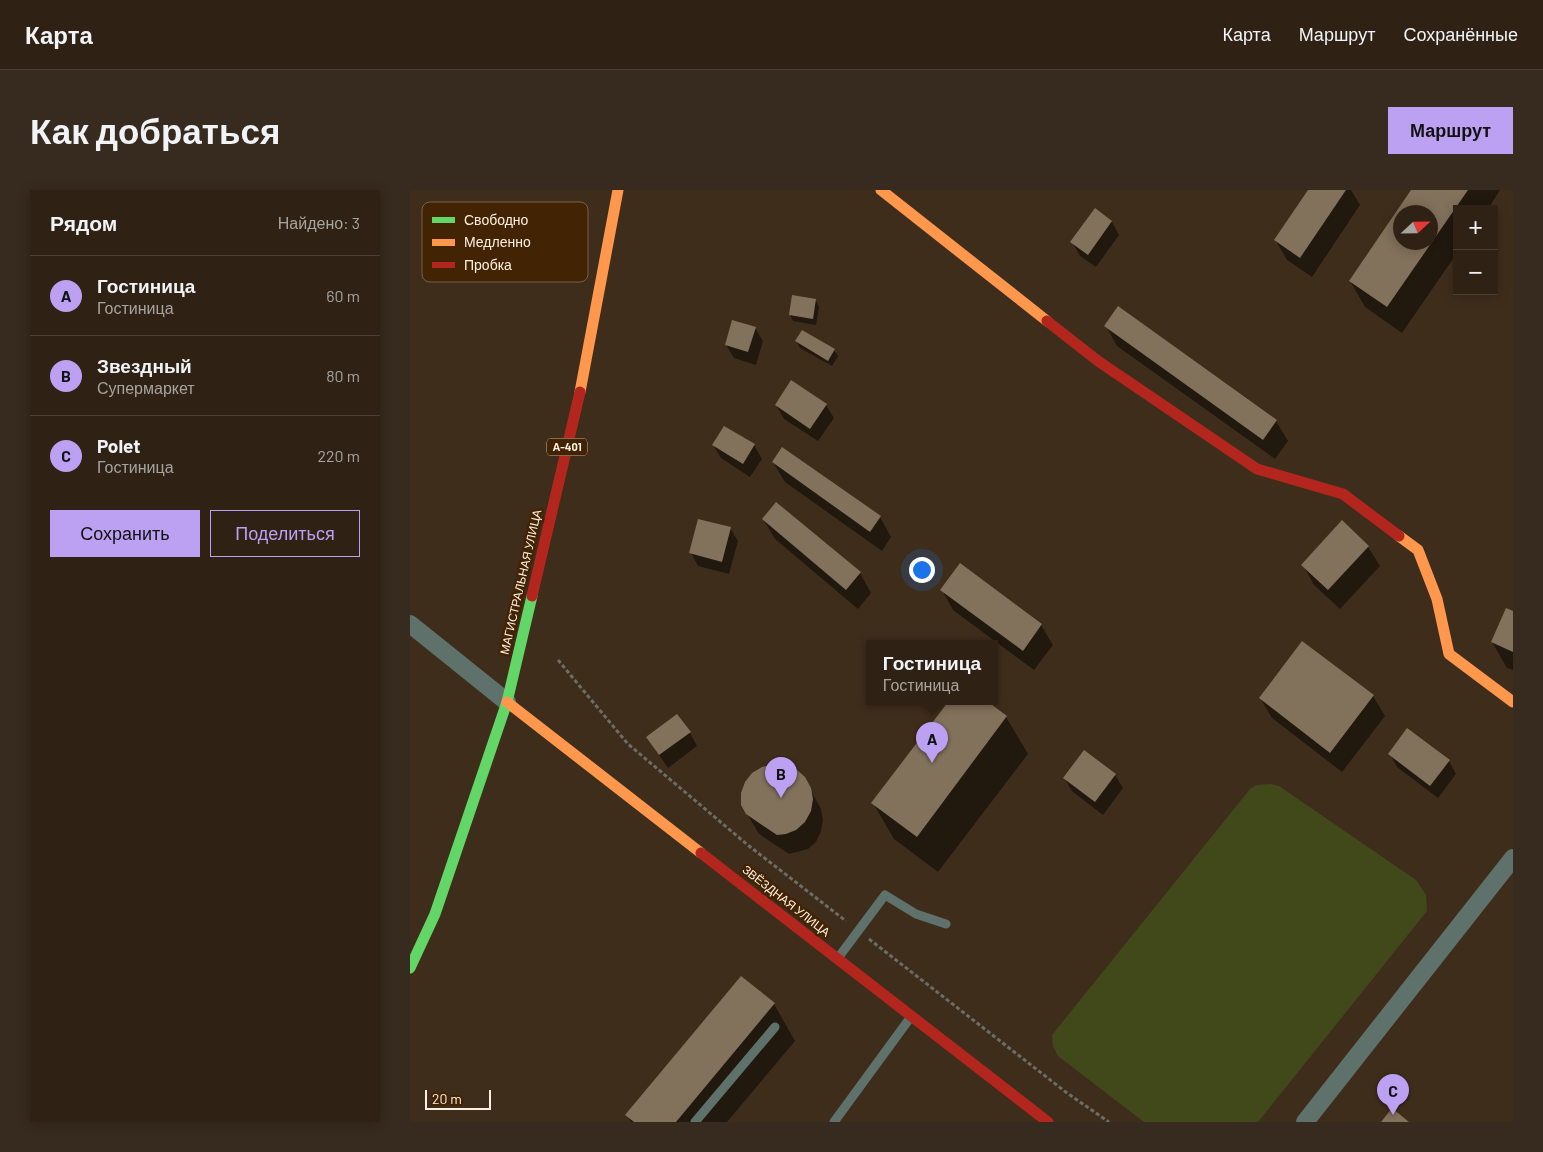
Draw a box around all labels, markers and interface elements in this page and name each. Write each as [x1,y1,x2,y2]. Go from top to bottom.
text: Карта [25,20,93,49]
text: Карта [1223,23,1271,45]
text: Маршрут [1299,23,1375,45]
text: Сохранённые [1403,23,1518,45]
button: Маршрут [1388,107,1513,154]
text: Как добраться [30,109,280,151]
legend [422,202,588,282]
north arrow [1393,205,1438,250]
map controls [1453,205,1498,295]
button: + [1453,205,1498,250]
text: Рядом [50,210,117,235]
text: Свободно [464,211,529,228]
text: Найдено: 3 [278,213,360,232]
text: Медленно [464,233,531,250]
button: − [1453,250,1498,295]
text: Пробка [464,256,512,273]
text: Гостиница [97,274,195,297]
text: A [61,286,71,305]
text: 60 m [326,286,360,305]
text: Гостиница [97,298,174,317]
text: Звездный [97,354,192,377]
text: B [61,366,71,385]
text: 80 m [326,366,360,385]
text: Супермаркет [97,378,195,397]
text: Polet [97,434,140,457]
road number: А-401 [547,438,587,456]
text: C [61,446,71,465]
text: 220 m [317,446,360,465]
text: Гостиница [97,457,174,476]
street label: МАГИСТРАЛЬНАЯ УЛИЦА [497,508,544,656]
button: Сохранить [50,510,200,557]
button: Поделиться [210,510,360,557]
your location [909,557,935,583]
popup [866,640,998,705]
text: Гостиница [883,651,981,674]
text: Гостиница [883,675,959,694]
pin: A [916,722,948,763]
pin: B [765,757,797,798]
street label: ЗВЁЗДНАЯ УЛИЦА [740,862,833,939]
pin: C [1377,1074,1409,1115]
scale bar [425,1087,491,1110]
text: 20 m [432,1090,462,1107]

